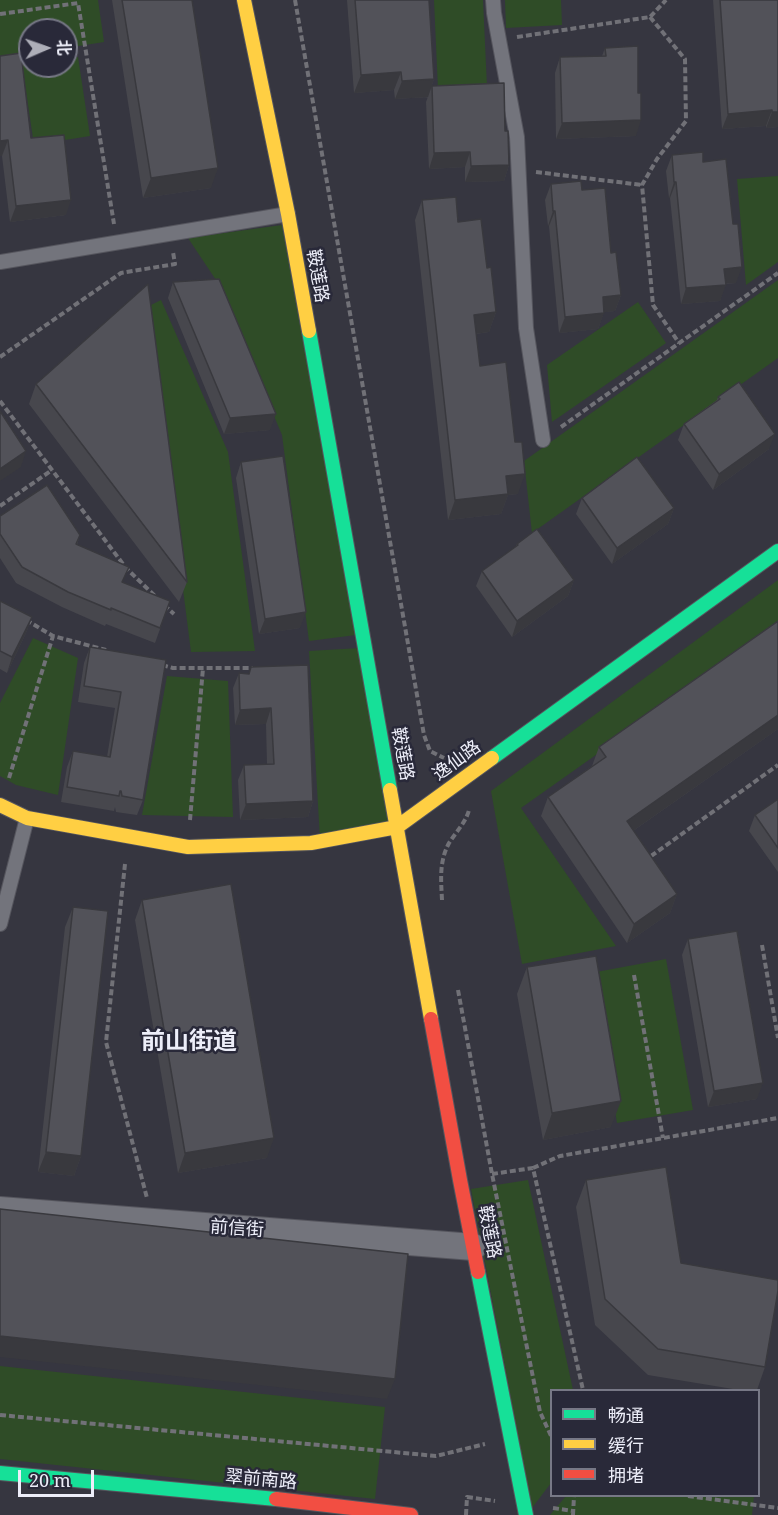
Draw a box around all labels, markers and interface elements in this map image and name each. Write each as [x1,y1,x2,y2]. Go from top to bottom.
north arrow [18,18,78,78]
text: 北 [53,39,75,56]
street label: 鞍莲路 [302,248,332,304]
street label: 鞍莲路 [387,726,417,782]
street label: 逸仙路 [429,736,485,786]
district label: 前山街道 [141,1028,237,1056]
street label: 鞍莲路 [473,1203,505,1261]
street label: 前信街 [209,1216,265,1242]
legend [550,1389,760,1497]
text: 畅通 [608,1403,644,1427]
text: 缓行 [608,1433,644,1457]
scale bar [21,1458,98,1496]
text: 拥堵 [608,1463,644,1487]
street label: 翠前南路 [224,1466,298,1494]
text: 20 m [29,1468,71,1492]

